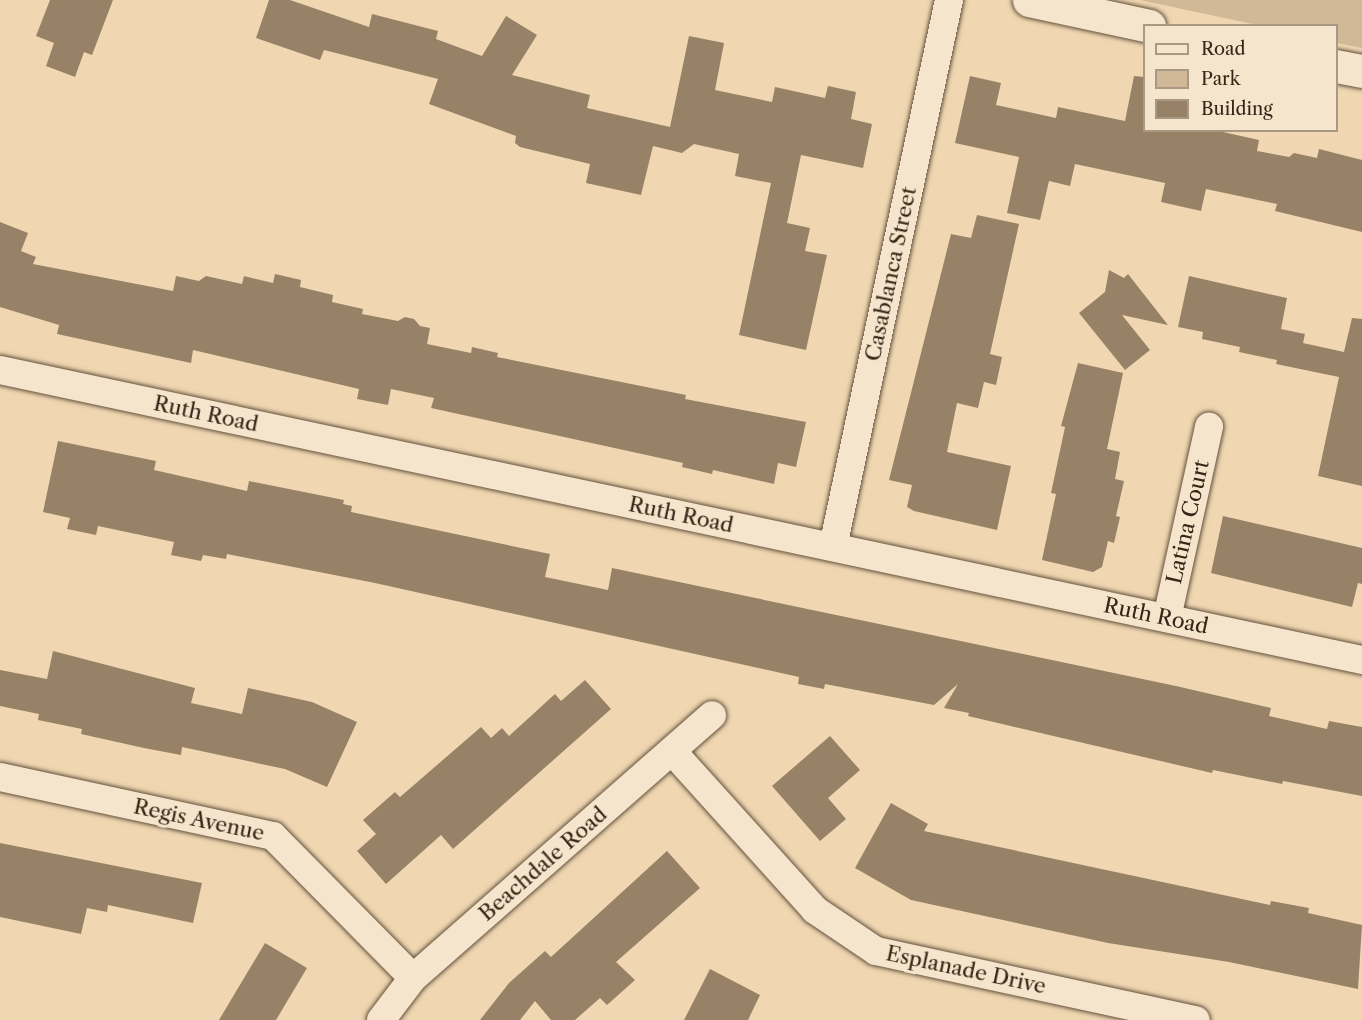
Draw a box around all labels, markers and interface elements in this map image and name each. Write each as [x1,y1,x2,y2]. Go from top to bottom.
legend [1143,24,1338,132]
text: Road [1201,38,1246,60]
text: Park [1201,68,1240,90]
text: Building [1201,98,1273,120]
street label: Casablanca Street [860,184,922,364]
street label: Ruth Road [151,391,261,437]
street label: Latina Court [1161,457,1215,587]
street label: Ruth Road [626,492,736,538]
street label: Ruth Road [1101,593,1211,639]
street label: Regis Avenue [131,794,267,846]
street label: Beachdale Road [474,802,612,926]
street label: Esplanade Drive [884,941,1048,999]

